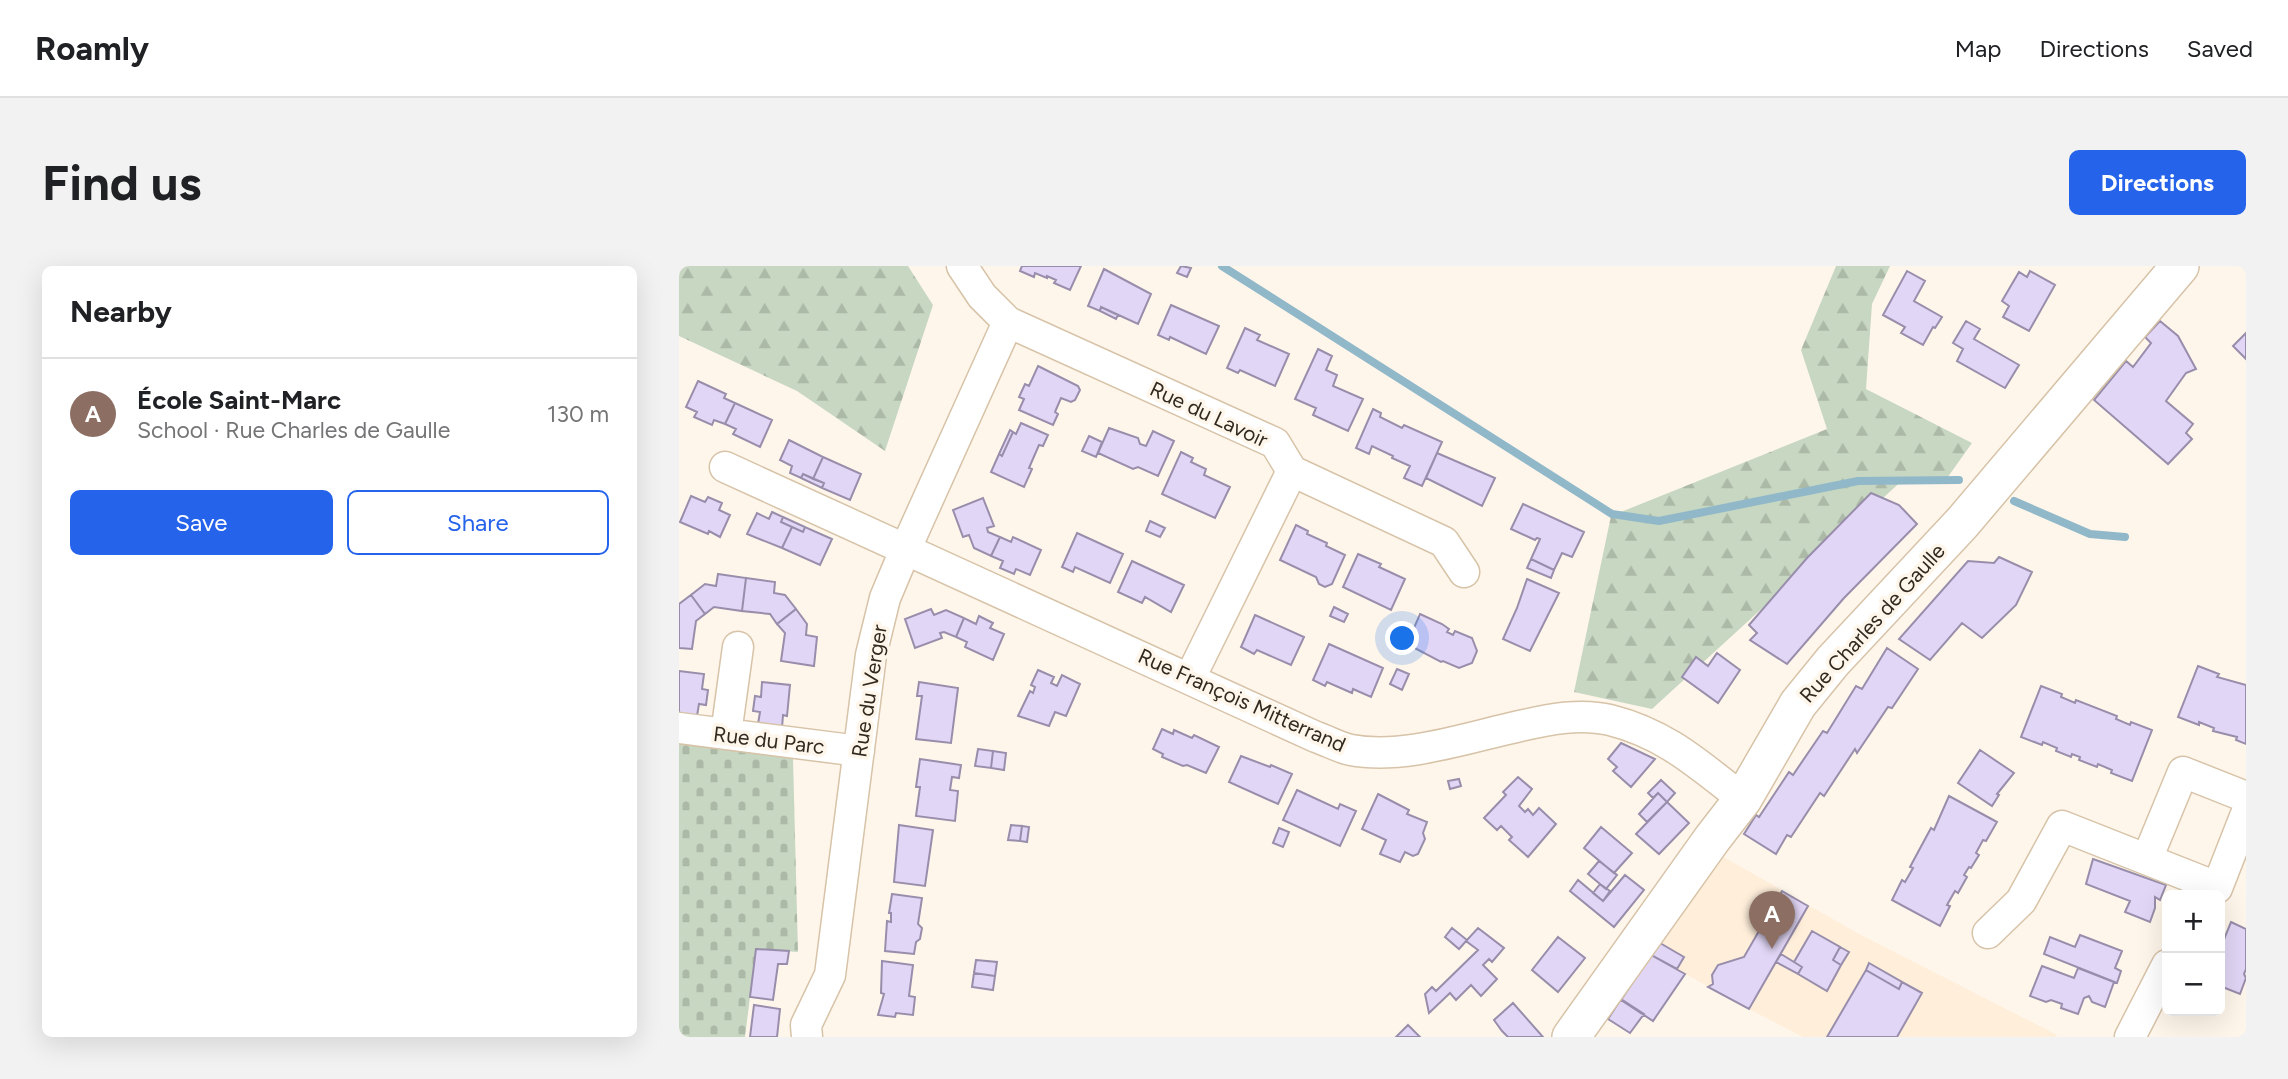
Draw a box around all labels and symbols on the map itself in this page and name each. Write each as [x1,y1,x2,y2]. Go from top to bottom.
street label: Rue du Lavoir [1146,376,1272,452]
street label: Rue Charles de Gaulle [1794,538,1950,708]
your location [1385,621,1419,655]
street label: Rue du Verger [846,623,892,759]
street label: Rue François Mitterrand [1134,643,1350,757]
street label: Rue du Parc [712,721,826,759]
pin: A [1749,891,1795,949]

